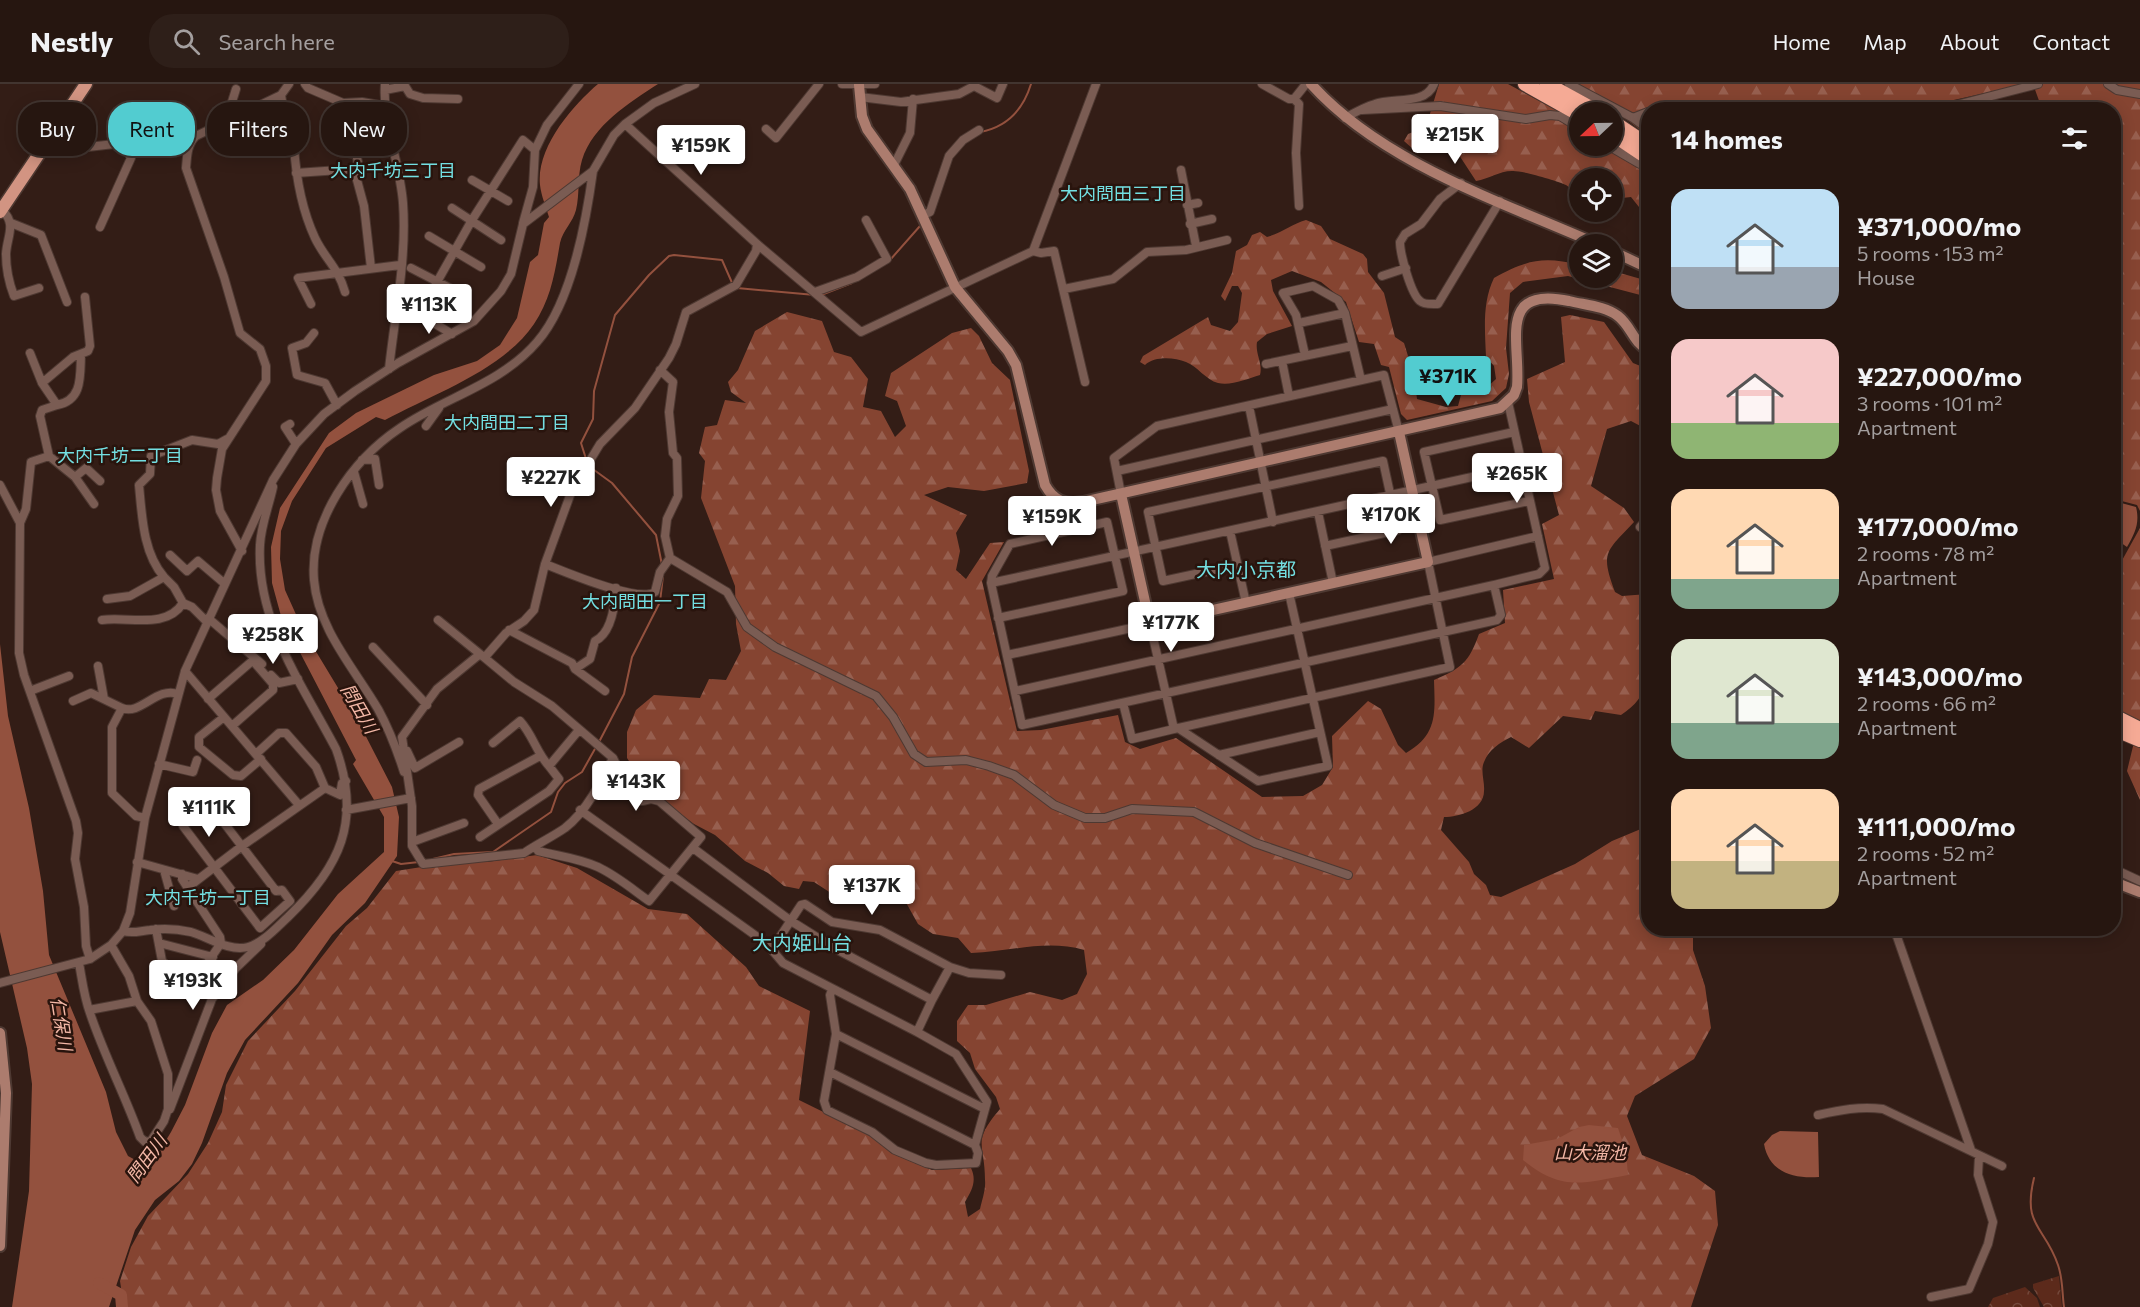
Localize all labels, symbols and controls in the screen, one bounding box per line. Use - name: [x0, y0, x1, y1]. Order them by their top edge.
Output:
- search box: [149, 14, 569, 68]
- text: Nestly: [30, 24, 113, 58]
- icon: search: [170, 25, 203, 58]
- text: Search here: [218, 28, 335, 55]
- text: Home: [1773, 29, 1830, 54]
- text: Map: [1863, 29, 1907, 54]
- text: About: [1940, 29, 1999, 54]
- text: Contact: [2032, 29, 2110, 54]
- chip: Buy: [18, 102, 96, 156]
- chip: Rent: [108, 102, 195, 156]
- chip: Filters: [207, 102, 309, 156]
- chip: New: [321, 102, 407, 156]
- north arrow: [1569, 102, 1623, 156]
- map controls: [1569, 102, 1623, 288]
- pin: ¥215K: [1413, 114, 1497, 165]
- text: ¥215K: [1426, 121, 1484, 145]
- icon: filters: [2058, 122, 2091, 155]
- text: 14 homes: [1671, 123, 1783, 154]
- pin: ¥159K: [659, 125, 743, 176]
- text: ¥159K: [671, 132, 731, 156]
- district label: 大内千坊三丁目: [330, 159, 456, 181]
- button: locate: [1569, 168, 1623, 222]
- district label: 大内問田三丁目: [1060, 182, 1186, 204]
- text: ¥371,000/mo: [1857, 210, 2021, 241]
- icon: home: [1719, 213, 1791, 285]
- button: layers: [1569, 234, 1623, 288]
- text: 5 rooms · 153 m²: [1857, 241, 2004, 265]
- text: House: [1857, 265, 1915, 289]
- pin: ¥113K: [387, 284, 471, 335]
- text: ¥113K: [401, 291, 457, 315]
- pin: ¥371K: [1406, 356, 1490, 407]
- text: ¥227,000/mo: [1857, 360, 2022, 391]
- text: ¥371K: [1419, 363, 1477, 387]
- icon: home: [1719, 363, 1791, 435]
- text: 3 rooms · 101 m²: [1857, 391, 2002, 415]
- district label: 大内問田二丁目: [444, 411, 570, 433]
- text: Apartment: [1857, 415, 1957, 439]
- district label: 大内千坊二丁目: [57, 444, 183, 466]
- pin: ¥265K: [1475, 453, 1559, 504]
- pin: ¥227K: [509, 457, 593, 508]
- text: ¥265K: [1486, 460, 1548, 484]
- text: ¥227K: [521, 464, 581, 488]
- pin: ¥170K: [1349, 494, 1433, 545]
- pin: ¥159K: [1010, 496, 1094, 547]
- text: ¥170K: [1361, 501, 1421, 525]
- text: ¥159K: [1022, 503, 1082, 527]
- text: ¥177,000/mo: [1857, 510, 2019, 541]
- icon: home: [1719, 513, 1791, 585]
- text: 2 rooms · 78 m²: [1857, 541, 1994, 565]
- district label: 大内小京都: [1196, 557, 1296, 581]
- text: Apartment: [1857, 565, 1957, 589]
- district label: 大内問田一丁目: [582, 590, 708, 612]
- pin: ¥177K: [1129, 602, 1213, 653]
- text: ¥177K: [1142, 609, 1200, 633]
- pin: ¥258K: [231, 614, 315, 665]
- text: ¥258K: [242, 621, 304, 645]
- text: ¥143,000/mo: [1857, 660, 2023, 691]
- icon: home: [1719, 663, 1791, 735]
- water label: 問田川: [337, 680, 384, 739]
- text: 2 rooms · 66 m²: [1857, 691, 1996, 715]
- text: Apartment: [1857, 715, 1957, 739]
- pin: ¥143K: [594, 761, 678, 812]
- text: ¥143K: [606, 768, 666, 792]
- pin: ¥111K: [167, 787, 251, 838]
- text: ¥111K: [182, 794, 236, 818]
- text: ¥111,000/mo: [1857, 810, 2016, 841]
- icon: home: [1719, 813, 1791, 885]
- text: 2 rooms · 52 m²: [1857, 841, 1994, 865]
- pin: ¥137K: [830, 865, 914, 916]
- text: Apartment: [1857, 865, 1957, 889]
- text: ¥137K: [843, 872, 901, 896]
- district label: 大内千坊一丁目: [145, 886, 271, 908]
- district label: 大内姫山台: [752, 930, 852, 954]
- pin: ¥193K: [151, 960, 235, 1011]
- text: ¥193K: [163, 967, 223, 991]
- water label: 仁保川: [47, 995, 77, 1054]
- water label: 問田川: [121, 1128, 172, 1187]
- water label: 山大溜池: [1554, 1141, 1628, 1163]

